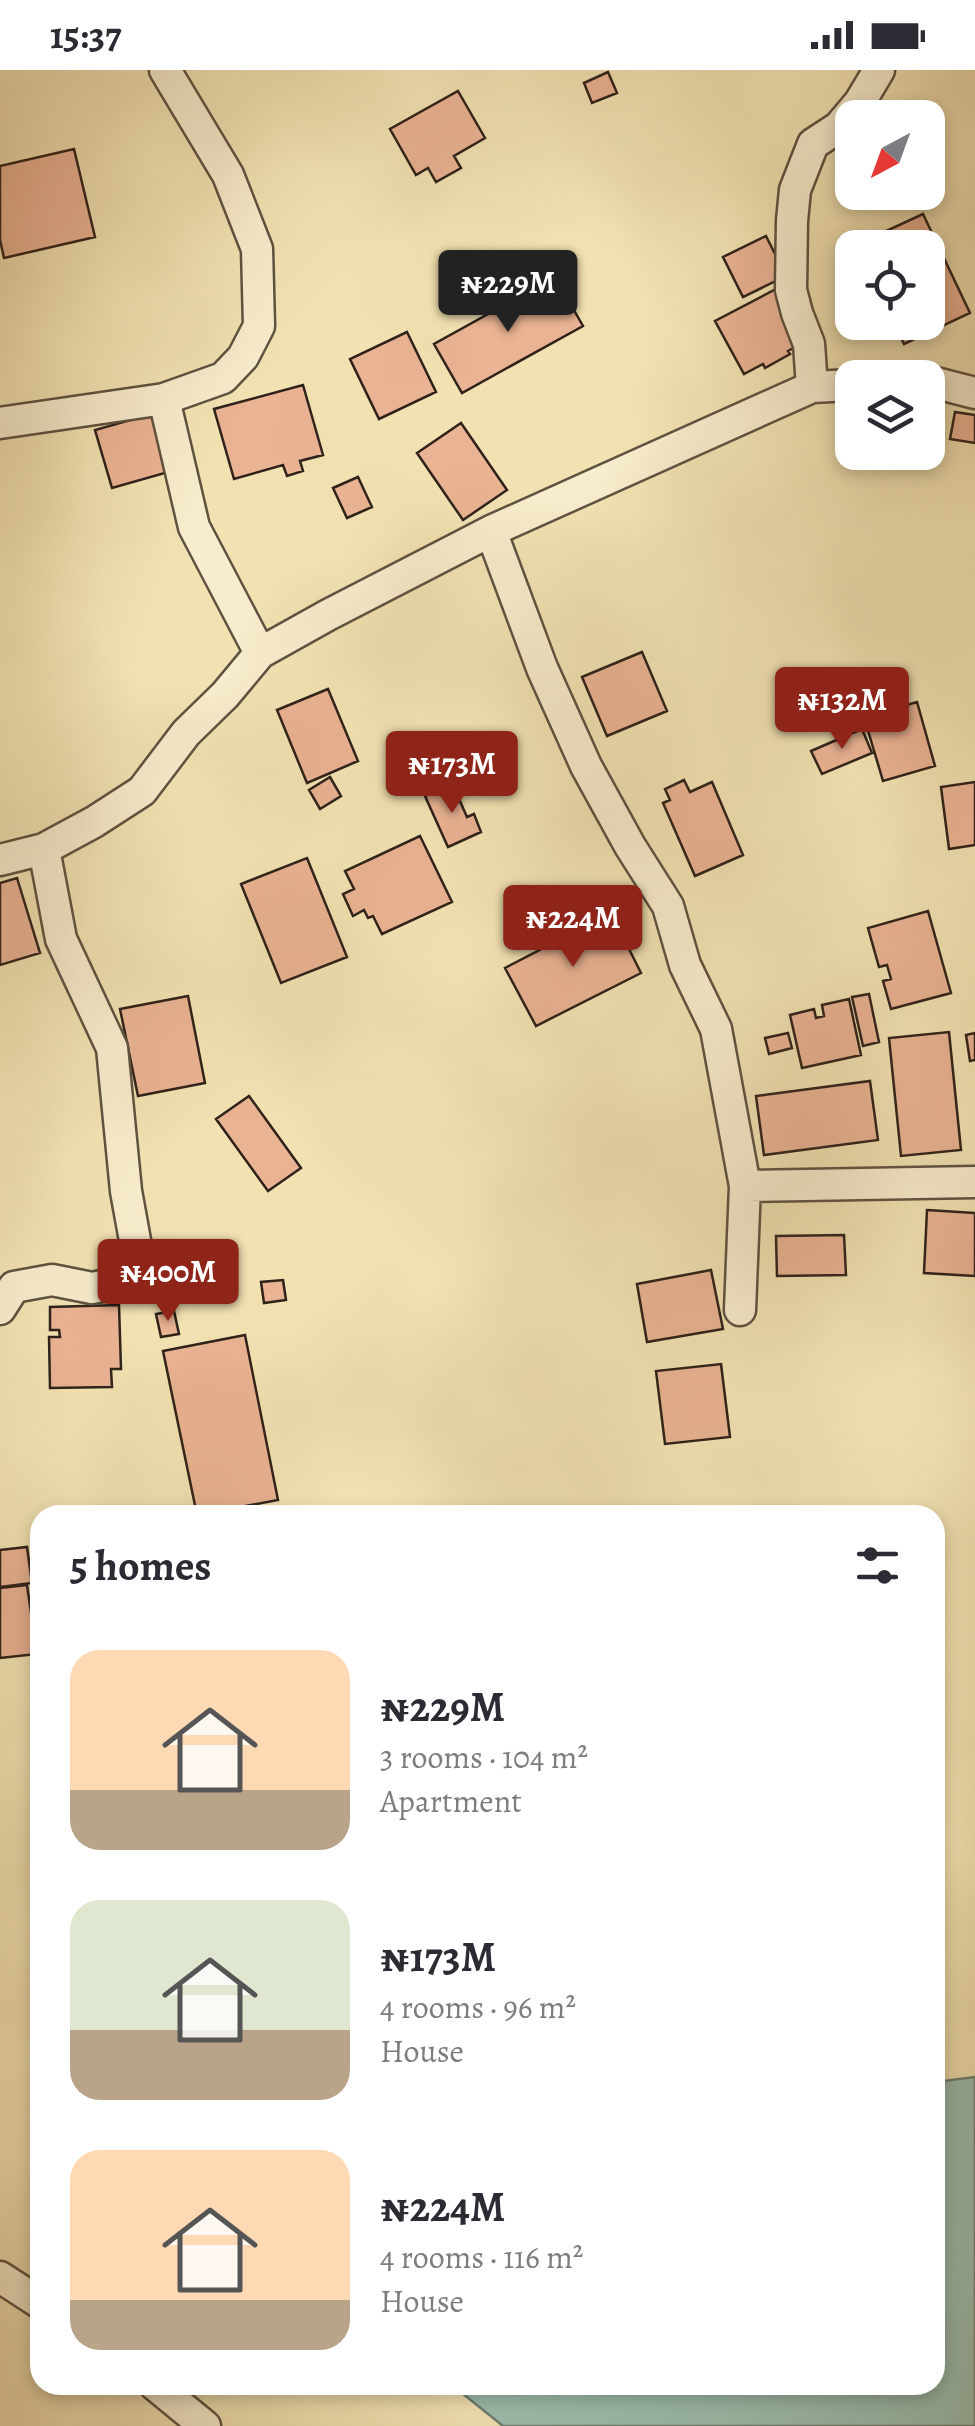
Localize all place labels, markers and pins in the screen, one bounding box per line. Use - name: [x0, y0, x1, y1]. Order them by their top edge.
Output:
- pin: ₦229M: [438, 250, 578, 335]
- pin: ₦132M: [772, 667, 912, 752]
- pin: ₦173M: [382, 731, 522, 816]
- pin: ₦224M: [503, 885, 643, 970]
- pin: ₦400M: [98, 1239, 238, 1324]

